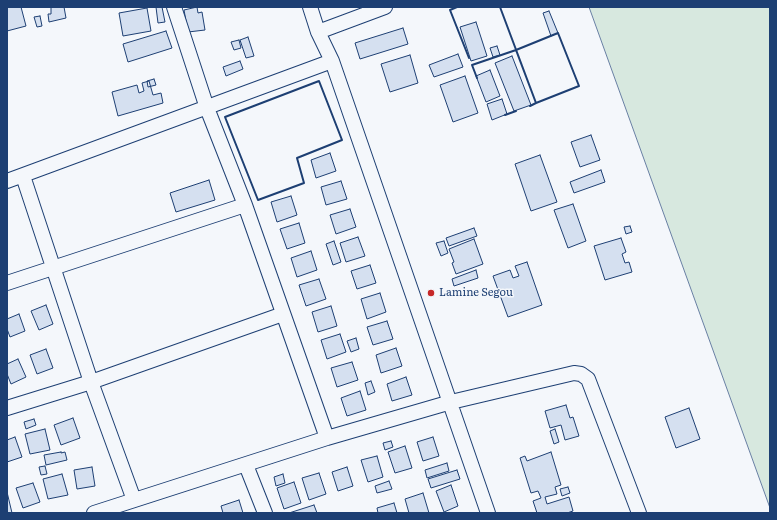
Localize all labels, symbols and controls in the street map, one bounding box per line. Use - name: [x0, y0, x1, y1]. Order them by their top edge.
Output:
- place label: Lamine Segou: [439, 286, 513, 300]
- marker: Lamine Segou: [426, 288, 436, 298]

